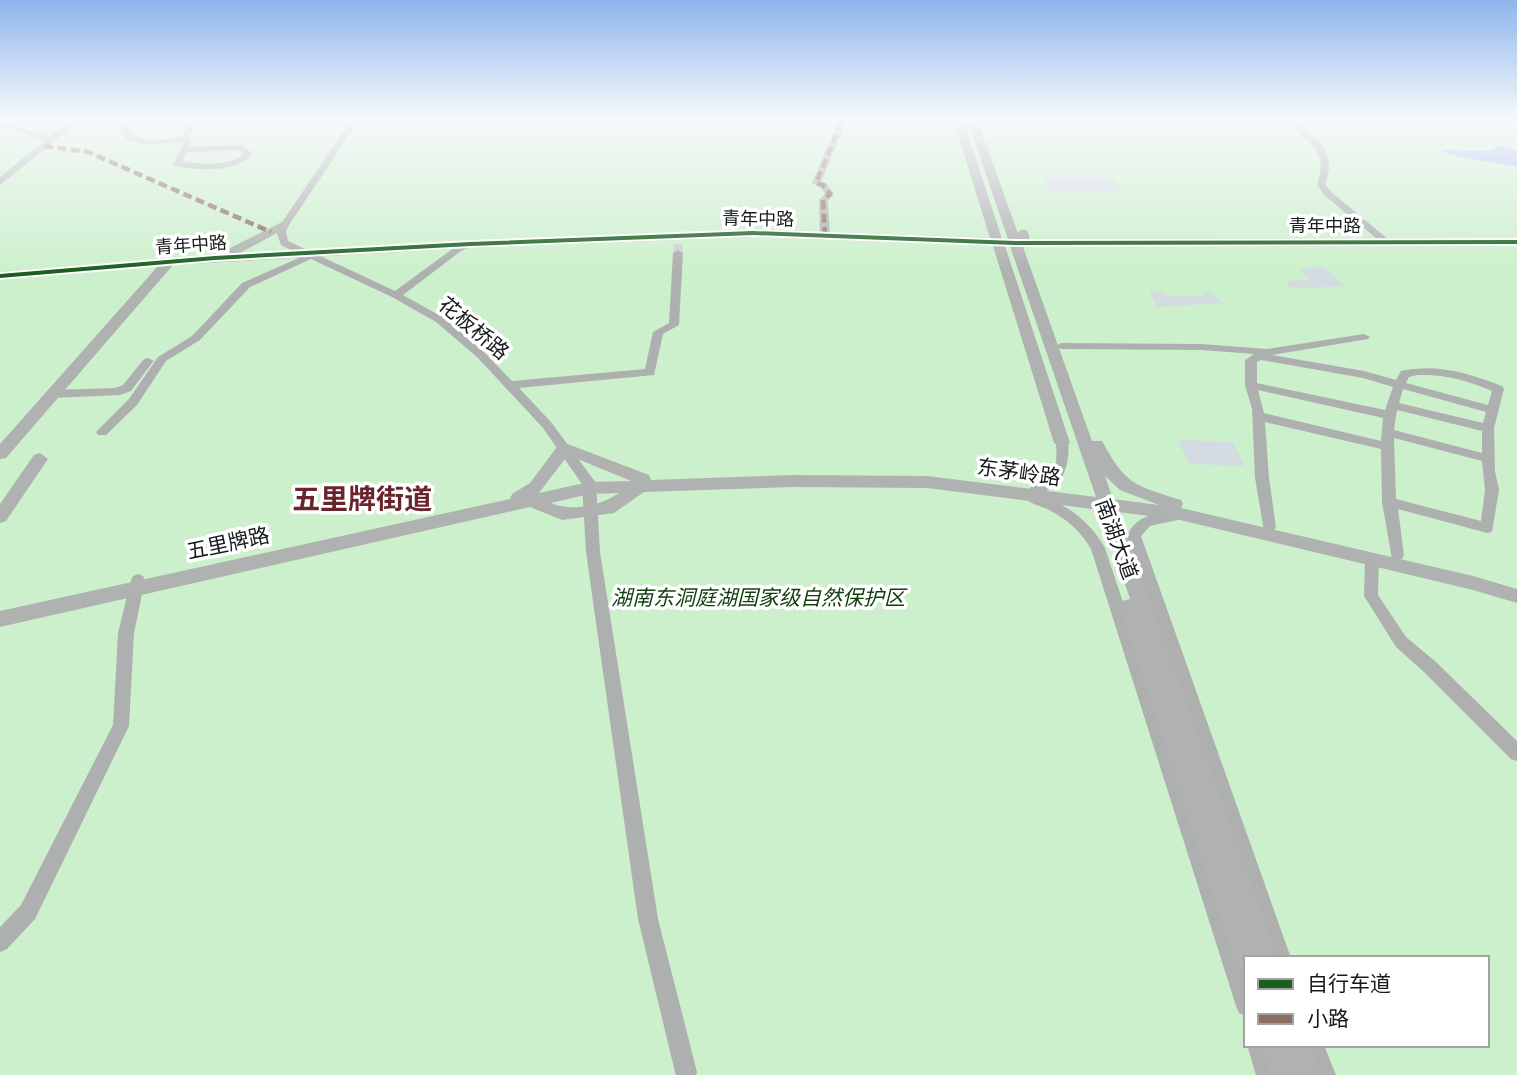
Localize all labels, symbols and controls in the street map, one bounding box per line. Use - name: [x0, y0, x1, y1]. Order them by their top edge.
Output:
- street label: 青年中路: [722, 207, 794, 231]
- street label: 青年中路: [1289, 215, 1361, 237]
- street label: 青年中路: [154, 232, 228, 258]
- street label: 花板桥路: [434, 291, 514, 365]
- street label: 东茅岭路: [976, 454, 1062, 490]
- district label: 五里牌街道: [292, 483, 432, 516]
- street label: 南湖大道: [1091, 495, 1143, 583]
- street label: 五里牌路: [184, 522, 272, 564]
- park label: 湖南东洞庭湖国家级自然保护区: [611, 585, 908, 610]
- legend: [1244, 956, 1489, 1047]
- text: 自行车道: [1307, 971, 1391, 996]
- text: 小路: [1307, 1006, 1349, 1031]

